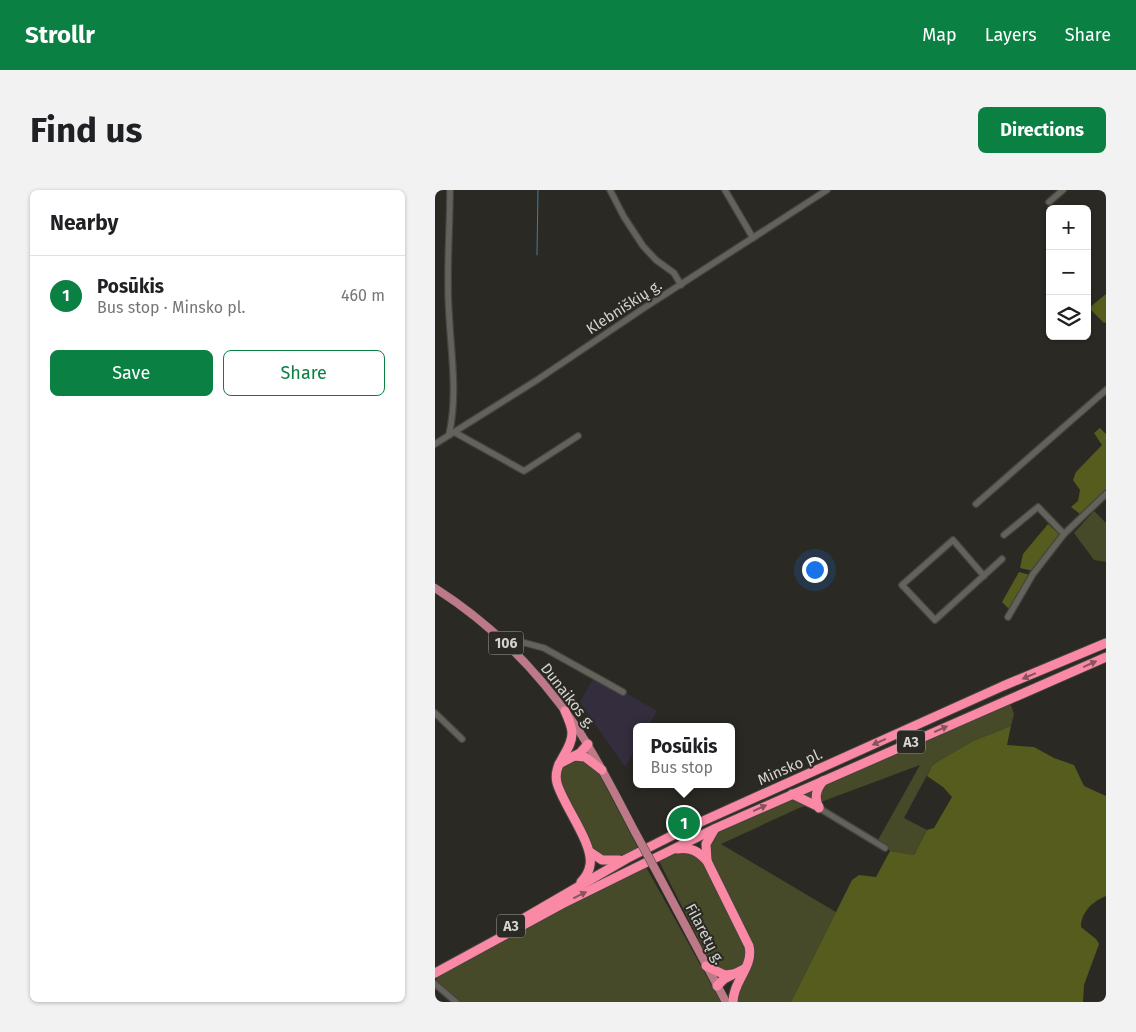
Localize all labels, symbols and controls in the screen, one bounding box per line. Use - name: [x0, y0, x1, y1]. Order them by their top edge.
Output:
- text: Strollr: [25, 21, 95, 49]
- text: Map: [922, 24, 957, 46]
- text: Layers: [985, 24, 1037, 46]
- text: Share: [1065, 24, 1111, 46]
- button: Directions: [978, 107, 1106, 153]
- text: Find us: [30, 109, 142, 151]
- map controls: [1046, 205, 1091, 340]
- button: +: [1046, 205, 1091, 250]
- text: Nearby: [50, 210, 118, 236]
- button: −: [1046, 250, 1091, 295]
- text: Posūkis: [97, 275, 164, 298]
- street label: Klebniškių g.: [583, 276, 665, 338]
- text: 1: [62, 286, 70, 305]
- text: 460 m: [341, 286, 385, 305]
- button: layers: [1046, 295, 1091, 340]
- text: Bus stop · Minsko pl.: [97, 298, 245, 317]
- button: Save: [50, 350, 213, 396]
- button: Share: [223, 350, 385, 396]
- your location: [802, 557, 828, 583]
- road number: 106: [489, 632, 523, 654]
- one-way arrow: [1083, 659, 1097, 667]
- street label: Dunaikos g.: [537, 660, 599, 732]
- one-way arrow: [1022, 672, 1036, 680]
- popup: [633, 723, 735, 788]
- one-way arrow: [934, 724, 948, 732]
- road number: A3: [897, 730, 925, 754]
- text: Posūkis: [651, 735, 718, 758]
- one-way arrow: [872, 738, 886, 746]
- street label: Minsko pl.: [755, 745, 825, 789]
- text: Bus stop: [651, 758, 713, 777]
- pin: 1: [668, 804, 700, 842]
- one-way arrow: [753, 804, 767, 812]
- one-way arrow: [573, 891, 587, 899]
- street label: Filaretų g.: [681, 900, 729, 968]
- road number: A3: [497, 914, 525, 938]

